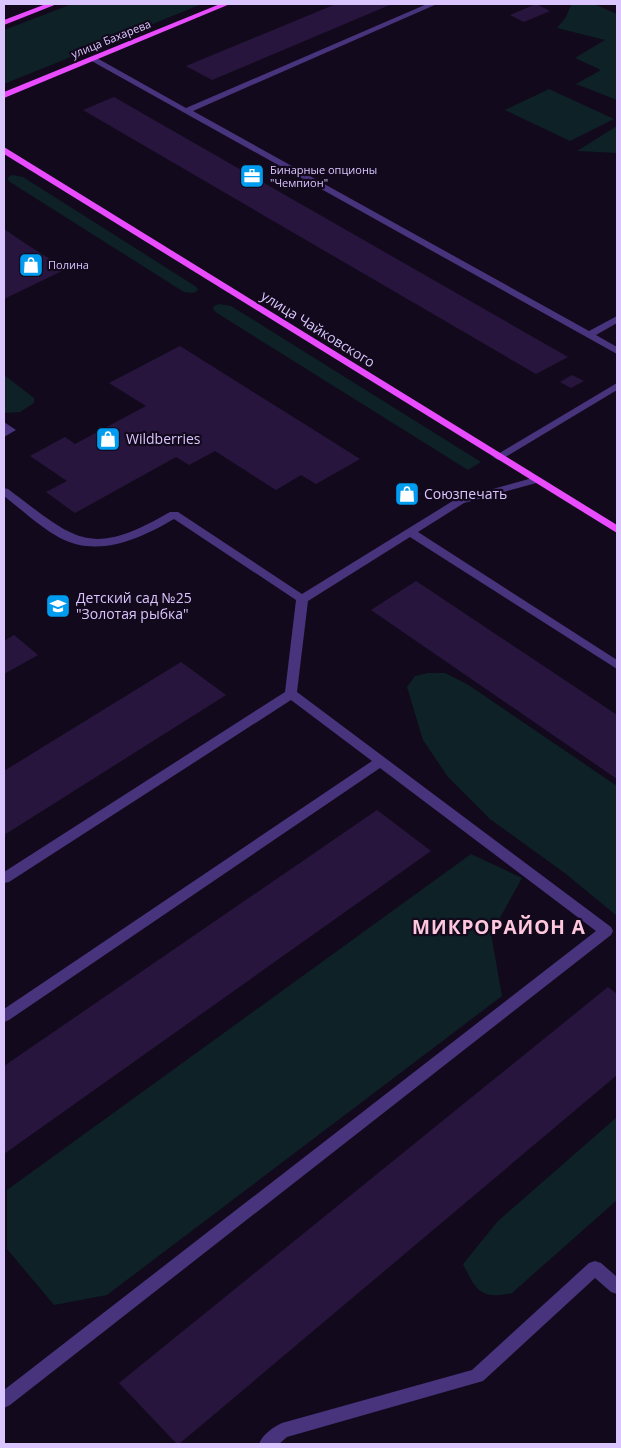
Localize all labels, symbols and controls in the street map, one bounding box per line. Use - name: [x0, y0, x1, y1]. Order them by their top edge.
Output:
- street label: улица Бахарева: [69, 16, 153, 61]
- place label: Бинарные опционы "Чемпион": [270, 162, 377, 190]
- office icon: Бинарные опционы "Чемпион": [239, 163, 265, 189]
- shop icon: Полина: [18, 252, 44, 278]
- place label: Полина: [48, 257, 89, 272]
- street label: улица Чайковского: [258, 286, 379, 371]
- shop icon: Wildberries: [95, 426, 121, 452]
- place label: Wildberries: [126, 429, 201, 448]
- shop icon: Союзпечать: [394, 481, 420, 507]
- place label: Союзпечать: [424, 484, 507, 503]
- place label: Детский сад №25 "Золотая рыбка": [76, 588, 192, 623]
- school or university icon: Детский сад №25 "Золотая рыбка": [45, 593, 71, 619]
- district label: МИКРОРАЙОН А: [412, 914, 586, 940]

